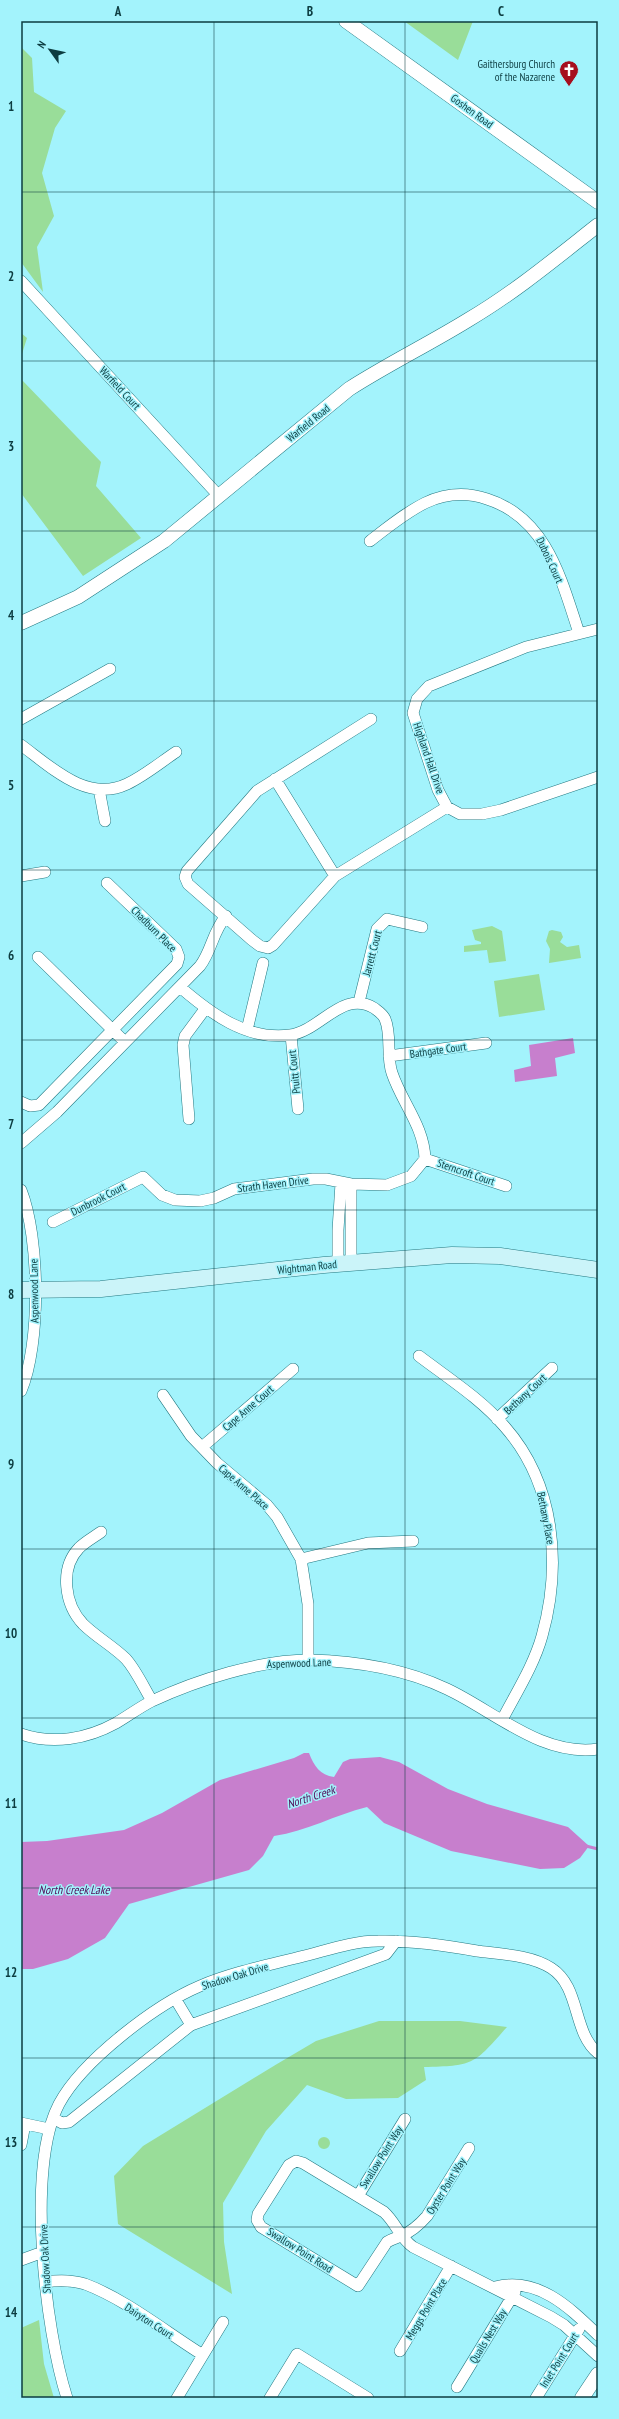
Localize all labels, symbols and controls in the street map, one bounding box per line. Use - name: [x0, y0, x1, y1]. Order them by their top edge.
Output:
- text: A: [114, 3, 122, 20]
- text: B: [307, 3, 313, 20]
- text: C: [498, 3, 504, 20]
- north arrow: [30, 30, 70, 70]
- text: N: [34, 38, 49, 51]
- place label: Gaithersburg Church of the Nazarene: [478, 57, 555, 84]
- church icon: Gaithersburg Church of the Nazarene: [558, 59, 580, 87]
- street label: Goshen Road: [448, 91, 496, 131]
- text: 1: [8, 98, 14, 115]
- text: 2: [8, 268, 14, 285]
- street label: Warfield Court: [96, 363, 144, 413]
- street label: Warfield Road: [283, 401, 333, 445]
- text: 3: [8, 438, 14, 455]
- street label: Dubois Court: [533, 535, 567, 585]
- text: 4: [8, 607, 15, 624]
- street label: Highland Hall Drive: [410, 720, 448, 796]
- text: 5: [8, 777, 14, 794]
- street label: Chadburn Place: [128, 903, 180, 955]
- street label: Jarrett Court: [359, 929, 385, 978]
- text: 6: [8, 947, 14, 964]
- street label: Bathgate Court: [409, 1039, 467, 1061]
- street label: Pruitt Court: [285, 1049, 303, 1095]
- text: 7: [8, 1116, 14, 1133]
- street label: Sterncroft Court: [435, 1156, 497, 1188]
- street label: Strath Haven Drive: [237, 1173, 310, 1195]
- street label: Dunbrook Court: [68, 1179, 128, 1219]
- street label: Wightman Road: [276, 1257, 338, 1277]
- street label: Aspenwood Lane: [26, 1258, 42, 1323]
- text: 8: [8, 1286, 14, 1303]
- street label: Bethany Court: [501, 1371, 549, 1417]
- street label: Cape Anne Court: [220, 1382, 276, 1434]
- text: 9: [8, 1456, 14, 1473]
- street label: Cape Anne Place: [216, 1461, 273, 1513]
- street label: Bethany Place: [534, 1491, 558, 1546]
- text: 10: [5, 1625, 17, 1642]
- street label: Aspenwood Lane: [267, 1655, 332, 1671]
- water label: North Creek: [285, 1781, 338, 1811]
- text: 11: [5, 1795, 17, 1812]
- water label: North Creek Lake: [39, 1882, 110, 1897]
- street label: Shadow Oak Drive: [200, 1959, 270, 1993]
- text: 12: [5, 1964, 17, 1981]
- street label: Swallow Point Way: [356, 2122, 406, 2191]
- text: 13: [5, 2134, 17, 2151]
- street label: Oyster Point Way: [423, 2154, 469, 2217]
- street label: Shadow Oak Drive: [36, 2224, 54, 2294]
- street label: Swallow Point Road: [265, 2224, 336, 2276]
- street label: Meggs Point Place: [402, 2275, 450, 2342]
- street label: Dairyton Court: [122, 2300, 176, 2342]
- text: 14: [5, 2304, 18, 2321]
- street label: Quails Nest Way: [466, 2305, 510, 2366]
- street label: Inlet Point Court: [537, 2330, 581, 2390]

